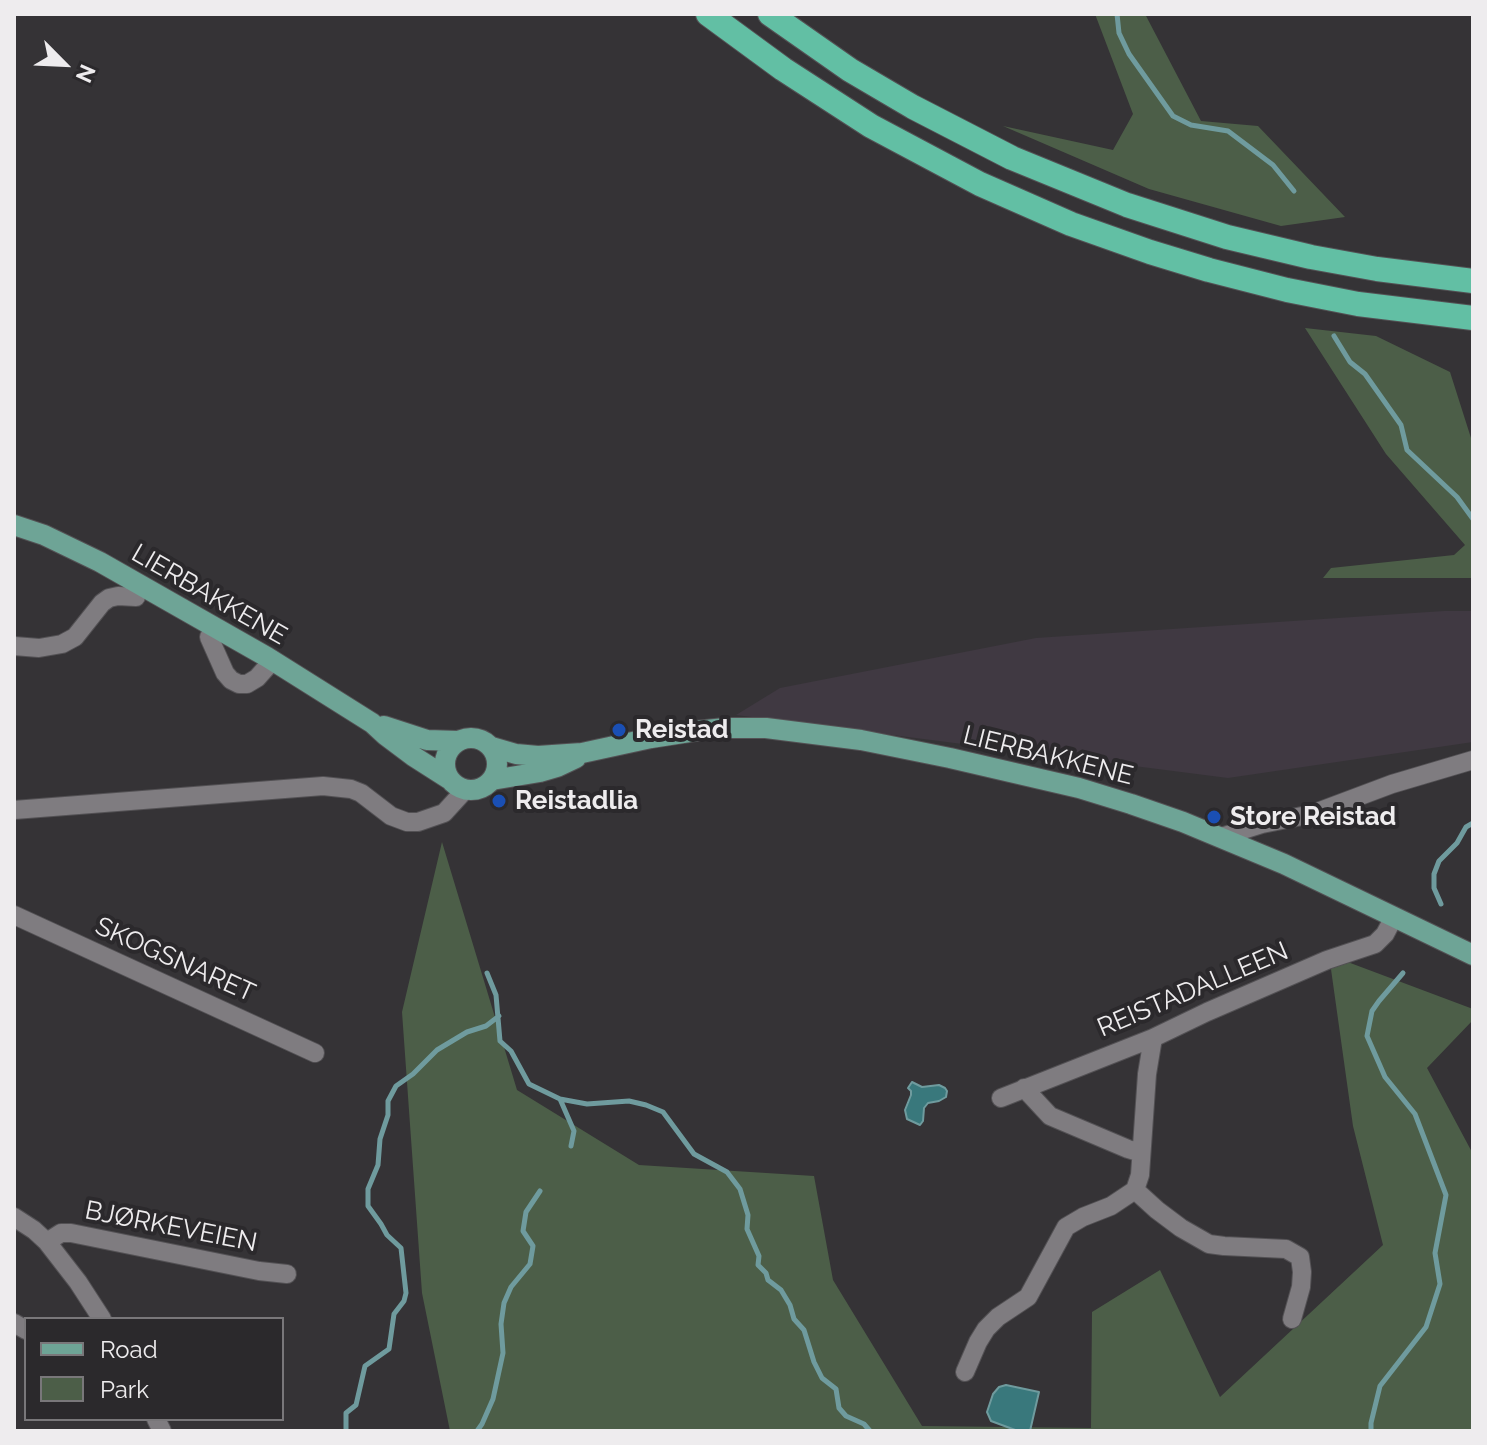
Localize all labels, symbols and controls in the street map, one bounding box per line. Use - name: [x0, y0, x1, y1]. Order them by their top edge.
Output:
- north arrow: [24, 24, 104, 104]
- text: N: [71, 61, 101, 87]
- street label: LIERBAKKENE: [126, 538, 292, 652]
- place label: Reistad: [635, 714, 728, 746]
- street label: LIERBAKKENE: [960, 720, 1136, 792]
- marker: Reistad: [610, 721, 628, 739]
- place label: Reistadlia: [515, 785, 638, 817]
- marker: Reistadlia: [490, 792, 508, 810]
- place label: Store Reistad: [1230, 801, 1396, 833]
- marker: Store Reistad: [1205, 808, 1223, 826]
- street label: SKOGSNARET: [90, 911, 260, 1009]
- street label: REISTADALLEEN: [1093, 936, 1293, 1044]
- street label: BJØRKEVEIEN: [82, 1195, 260, 1259]
- legend: [24, 1317, 284, 1421]
- text: Road: [100, 1335, 158, 1364]
- text: Park: [100, 1375, 149, 1404]

